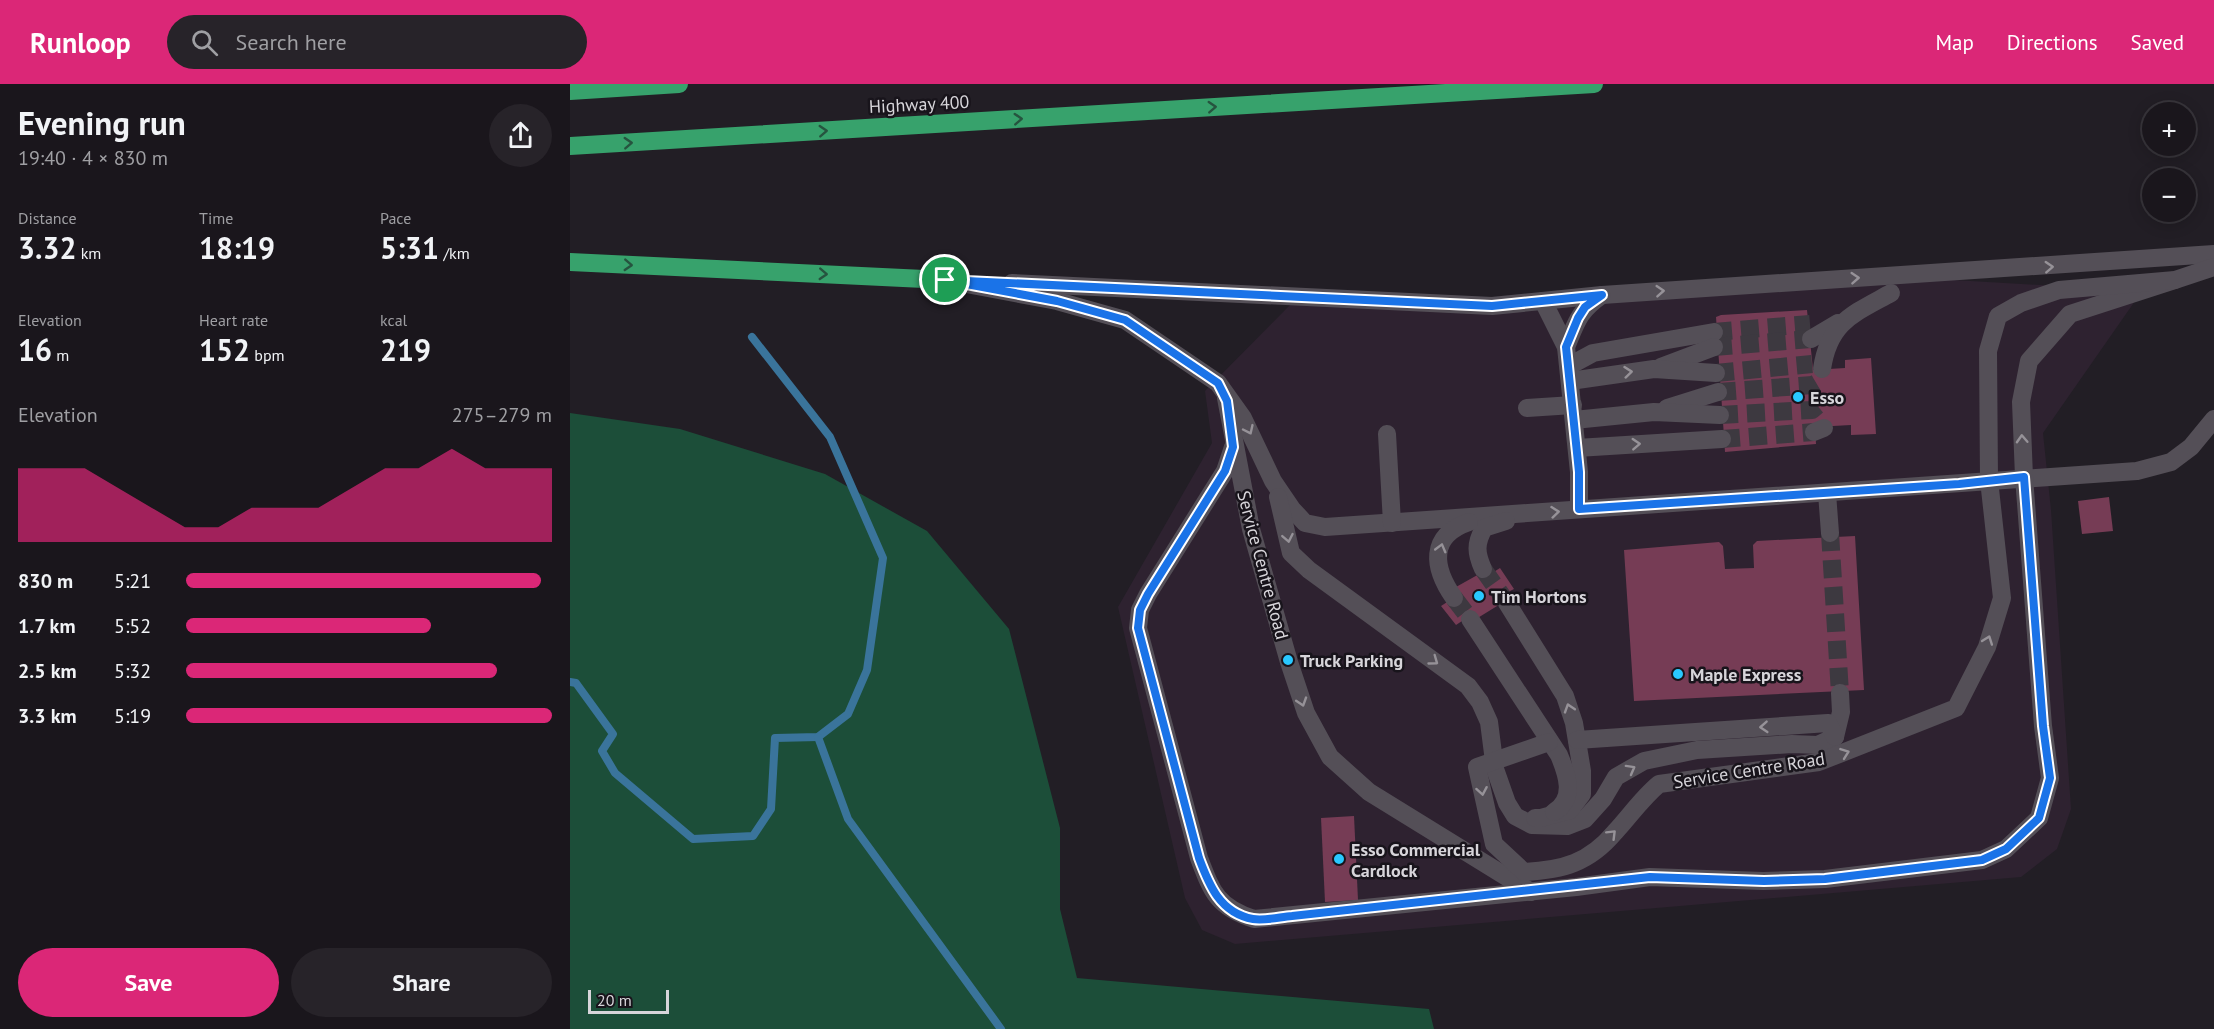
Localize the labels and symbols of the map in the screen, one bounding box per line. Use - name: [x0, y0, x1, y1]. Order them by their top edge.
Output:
- street label: Highway 400: [868, 90, 970, 118]
- one-way arrow: [1208, 101, 1217, 114]
- one-way arrow: [1013, 113, 1022, 126]
- one-way arrow: [819, 125, 828, 138]
- one-way arrow: [624, 136, 633, 149]
- pin: [919, 254, 970, 305]
- one-way arrow: [624, 258, 633, 271]
- one-way arrow: [2045, 260, 2054, 273]
- one-way arrow: [819, 268, 828, 281]
- one-way arrow: [1850, 272, 1859, 285]
- one-way arrow: [1656, 285, 1665, 298]
- one-way arrow: [1623, 366, 1632, 379]
- place label: Esso: [1810, 386, 1845, 409]
- marker: Esso: [1791, 390, 1805, 404]
- one-way arrow: [1241, 423, 1253, 434]
- one-way arrow: [2016, 435, 2029, 444]
- one-way arrow: [1631, 438, 1640, 451]
- street label: Service Centre Road: [1232, 488, 1294, 642]
- one-way arrow: [1550, 506, 1560, 519]
- one-way arrow: [1281, 532, 1294, 542]
- one-way arrow: [1433, 543, 1446, 553]
- place label: Tim Hortons: [1491, 585, 1587, 608]
- marker: Tim Hortons: [1472, 589, 1486, 603]
- one-way arrow: [1981, 636, 1994, 646]
- place label: Truck Parking: [1300, 649, 1403, 672]
- marker: Truck Parking: [1281, 653, 1295, 667]
- one-way arrow: [1427, 654, 1438, 665]
- place label: Maple Express: [1690, 663, 1802, 686]
- marker: Maple Express: [1671, 667, 1685, 681]
- one-way arrow: [1295, 696, 1307, 707]
- one-way arrow: [1564, 703, 1576, 714]
- one-way arrow: [1760, 720, 1769, 733]
- street label: Service Centre Road: [1672, 747, 1826, 793]
- one-way arrow: [1839, 748, 1850, 761]
- one-way arrow: [1624, 765, 1635, 776]
- one-way arrow: [1475, 786, 1488, 796]
- one-way arrow: [1605, 831, 1616, 842]
- place label: Esso Commercial Cardlock: [1351, 838, 1481, 882]
- marker: Esso Commercial Cardlock: [1332, 852, 1346, 866]
- scale bar: [588, 987, 669, 1014]

